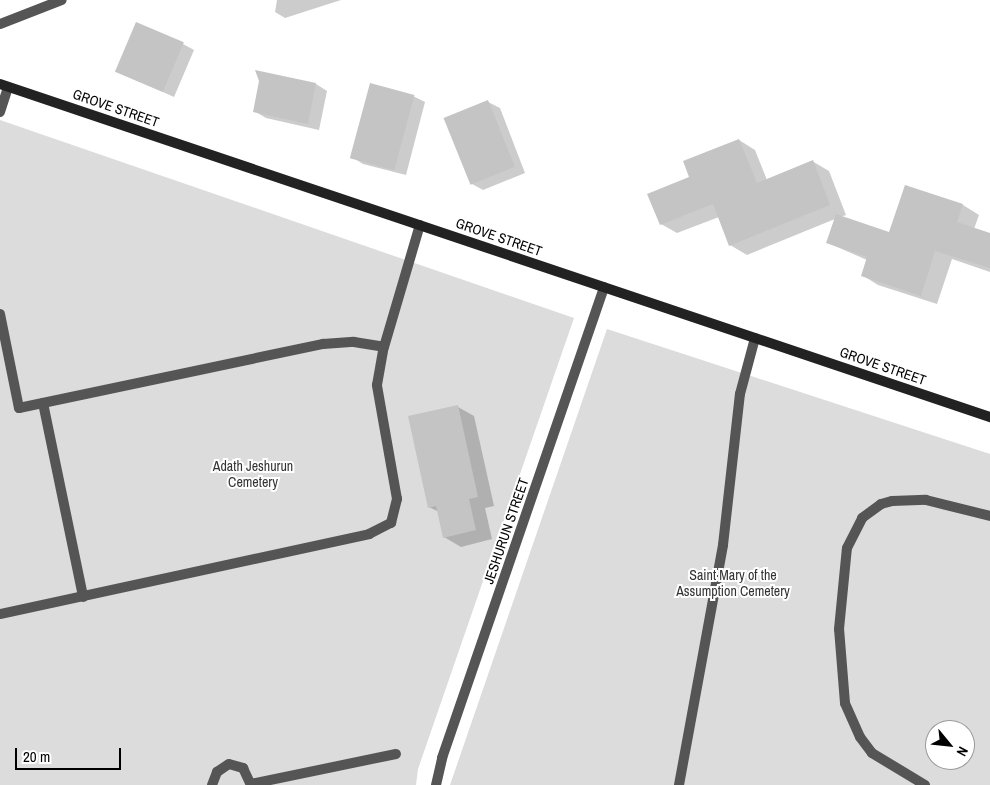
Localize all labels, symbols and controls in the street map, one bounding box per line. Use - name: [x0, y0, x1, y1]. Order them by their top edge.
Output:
- street label: GROVE STREET: [71, 85, 161, 131]
- street label: GROVE STREET: [454, 214, 544, 260]
- street label: GROVE STREET: [838, 343, 928, 389]
- park label: Adath Jeshurun Cemetery: [213, 458, 293, 491]
- street label: JESHURUN STREET: [480, 476, 532, 586]
- park label: Saint Mary of the Assumption Cemetery: [676, 567, 790, 600]
- north arrow: [925, 720, 975, 770]
- scale bar: [18, 738, 124, 770]
- text: N: [952, 744, 972, 759]
- text: 20 m: [23, 746, 50, 767]

